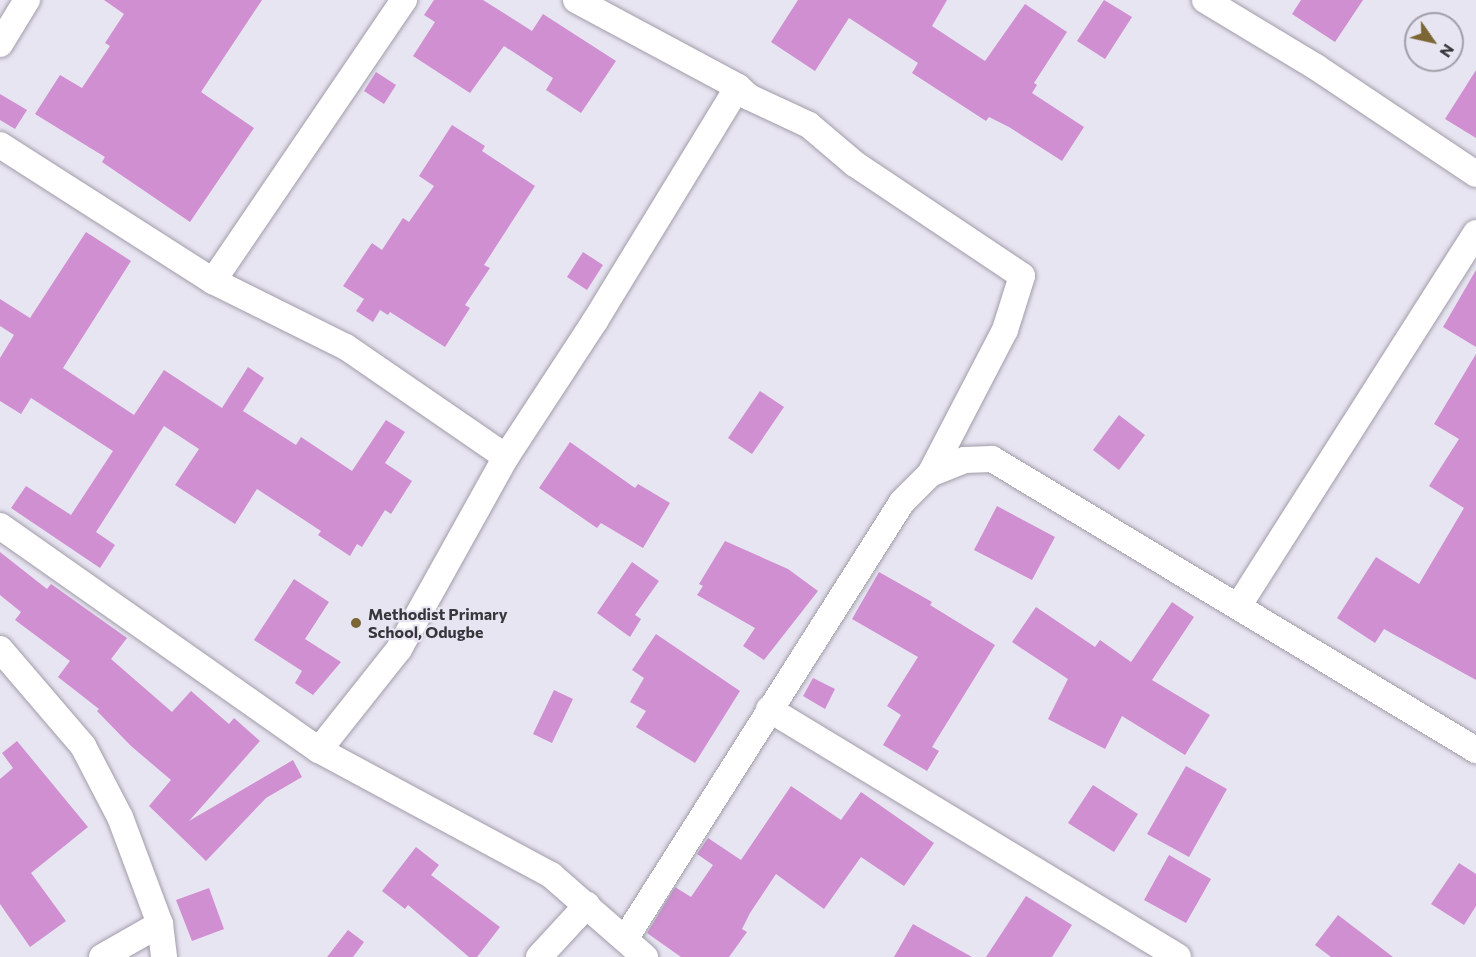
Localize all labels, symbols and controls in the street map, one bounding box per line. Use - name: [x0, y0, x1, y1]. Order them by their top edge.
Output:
- north arrow: [1404, 12, 1464, 72]
- text: N: [1436, 41, 1459, 62]
- place label: Methodist Primary School, Odugbe: [368, 604, 507, 642]
- marker: Methodist Primary School, Odugbe: [349, 616, 363, 630]

